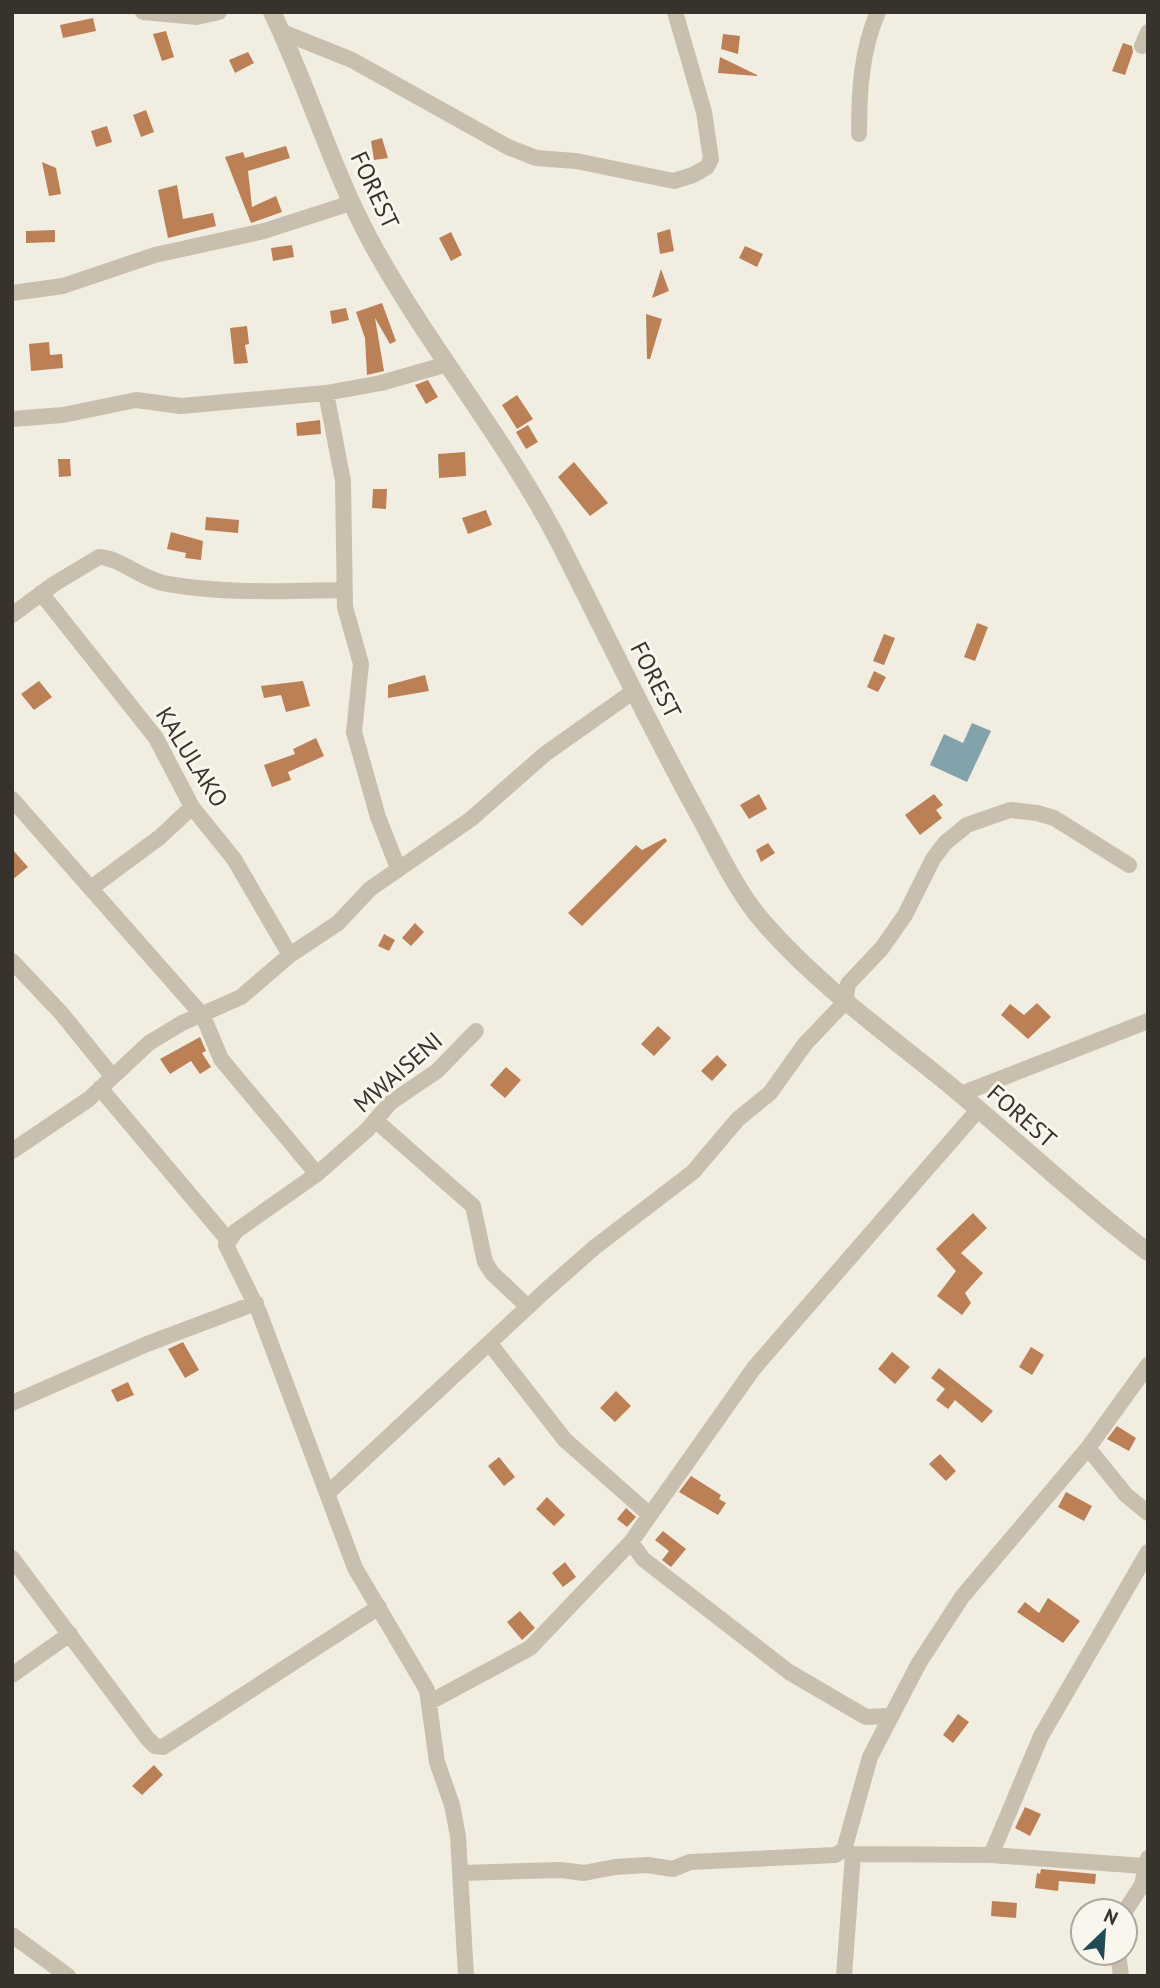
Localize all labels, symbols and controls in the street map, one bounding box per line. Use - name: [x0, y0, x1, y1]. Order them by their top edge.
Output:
- street label: FOREST: [344, 146, 406, 234]
- street label: FOREST: [624, 636, 688, 724]
- street label: KALULAKO: [149, 701, 235, 813]
- street label: MWAISENI: [347, 1025, 449, 1119]
- street label: FOREST: [981, 1077, 1063, 1155]
- north arrow: [1069, 1897, 1139, 1967]
- text: N: [1100, 1903, 1122, 1930]

